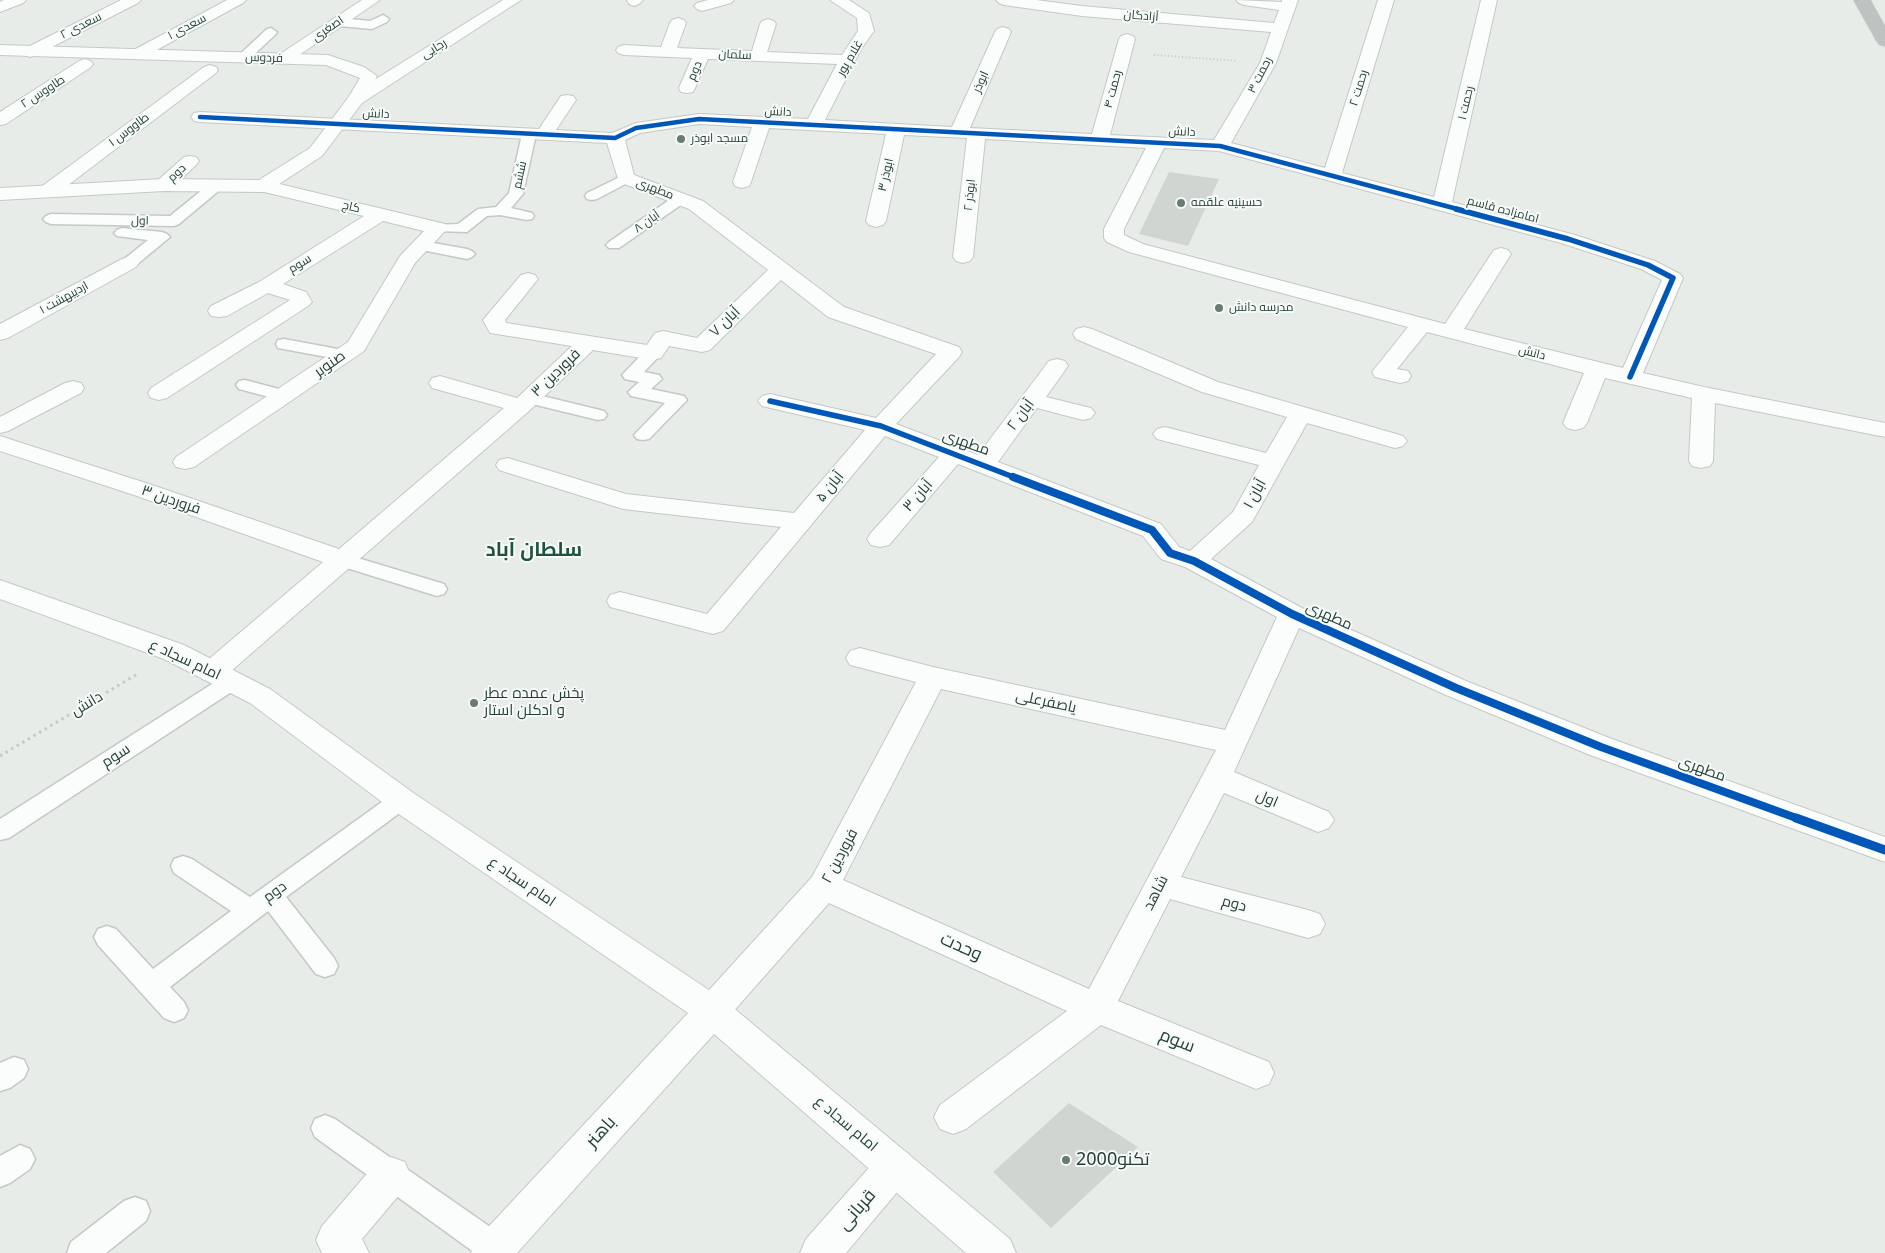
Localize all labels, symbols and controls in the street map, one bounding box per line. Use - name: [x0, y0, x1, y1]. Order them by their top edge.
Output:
- street label: آزادگان: [1123, 7, 1159, 25]
- street label: سعدی ۲: [58, 10, 104, 42]
- street label: سعدی ۱: [165, 11, 209, 43]
- street label: اصغری: [309, 13, 347, 45]
- street label: رجایی: [419, 36, 449, 62]
- street label: غلام پور: [834, 37, 866, 79]
- street label: سلمان: [718, 47, 752, 63]
- street label: فردوس: [245, 50, 283, 66]
- street label: رحمت ۳: [1245, 54, 1275, 96]
- street label: دوم: [684, 59, 706, 83]
- street label: رحمت ۴: [1101, 68, 1125, 110]
- street label: رحمت ۲: [1347, 68, 1371, 108]
- street label: ابوذر: [970, 69, 992, 95]
- street label: طاووس ۲: [18, 72, 68, 112]
- street label: رحمت ۱: [1455, 85, 1477, 121]
- street label: دانش: [764, 104, 792, 120]
- street label: دانش: [362, 106, 390, 122]
- street label: طاووس ۱: [106, 110, 152, 150]
- street label: دانش: [1168, 124, 1196, 140]
- place label: مسجد ابوذر: [691, 132, 748, 146]
- marker: مسجد ابوذر: [675, 133, 687, 145]
- street label: ابوذر ۳: [875, 157, 897, 193]
- street label: ششم: [510, 160, 530, 190]
- street label: دوم: [165, 161, 189, 185]
- street label: مطهری: [634, 175, 676, 203]
- street label: ابوذر ۲: [961, 178, 979, 212]
- street label: امامزاده قاسم: [1466, 194, 1540, 226]
- place label: حسینیه علقمه: [1191, 196, 1262, 210]
- marker: حسینیه علقمه: [1175, 197, 1187, 209]
- street label: کاج: [341, 198, 361, 216]
- street label: آبان ۸: [631, 208, 663, 236]
- street label: اول: [131, 214, 149, 228]
- street label: سوم: [286, 251, 314, 277]
- street label: اردیبهشت ۱: [37, 279, 91, 317]
- place label: مدرسه دانش: [1229, 301, 1293, 315]
- marker: مدرسه دانش: [1213, 302, 1225, 314]
- street label: آبان ۷: [706, 303, 744, 341]
- street label: دانش: [1517, 343, 1547, 363]
- street label: فروردین ۳: [528, 345, 584, 401]
- street label: صنوبر: [311, 347, 349, 381]
- street label: آبان ۲: [1004, 396, 1038, 434]
- street label: مطهری: [940, 426, 992, 460]
- street label: آبان ۵: [812, 468, 848, 506]
- street label: آبان ۳: [899, 476, 937, 516]
- street label: آبان ۱: [1240, 476, 1270, 512]
- street label: فروردین ۳: [139, 481, 203, 519]
- district label: سلطان آباد: [486, 538, 582, 562]
- street label: مطهری: [1303, 598, 1355, 634]
- street label: امام سجاد ع: [146, 636, 224, 684]
- place label: پخش عمده عطر و ادکلن استار: [484, 685, 584, 720]
- street label: یاصفرعلی: [1014, 687, 1078, 717]
- street label: دانش: [68, 688, 106, 720]
- marker: پخش عمده عطر و ادکلن استار: [468, 697, 480, 709]
- street label: سوم: [98, 740, 134, 772]
- street label: مطهری: [1676, 752, 1728, 786]
- street label: اول: [1253, 786, 1281, 812]
- street label: فروردین ۲: [818, 826, 862, 886]
- street label: امام سجاد ع: [485, 853, 559, 911]
- street label: شاهد: [1140, 873, 1172, 913]
- street label: دوم: [260, 877, 290, 907]
- street label: دوم: [1220, 892, 1248, 916]
- street label: وحدت: [937, 928, 985, 966]
- street label: سوم: [1156, 1024, 1198, 1058]
- street label: امام سجاد ع: [811, 1092, 881, 1156]
- street label: باهنر: [581, 1112, 621, 1152]
- place label: تکنو2000: [1076, 1149, 1150, 1171]
- marker: تکنو2000: [1060, 1154, 1072, 1166]
- street label: قربانی: [833, 1185, 881, 1235]

